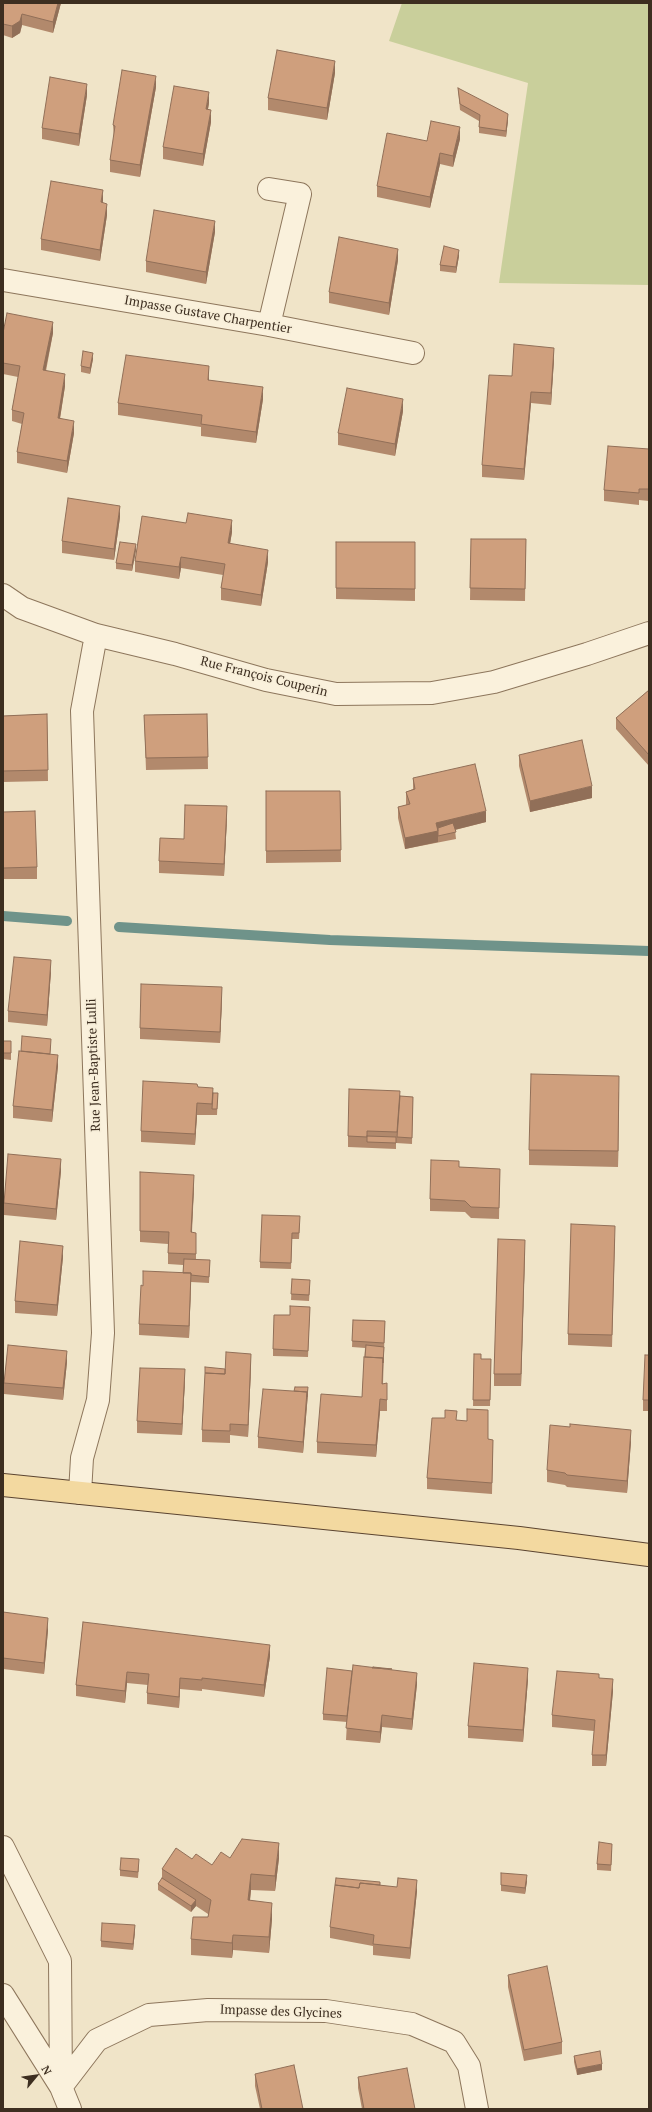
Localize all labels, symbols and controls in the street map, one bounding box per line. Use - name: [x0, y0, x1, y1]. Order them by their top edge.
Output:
- street label: Impasse Gustave Charpentier: [123, 293, 293, 337]
- street label: Rue François Couperin: [199, 654, 329, 700]
- street label: Rue Jean-Baptiste Lulli: [84, 998, 104, 1132]
- street label: Impasse des Glycines: [220, 2002, 342, 2022]
- north arrow: [16, 2056, 56, 2096]
- text: N: [38, 2063, 55, 2077]

